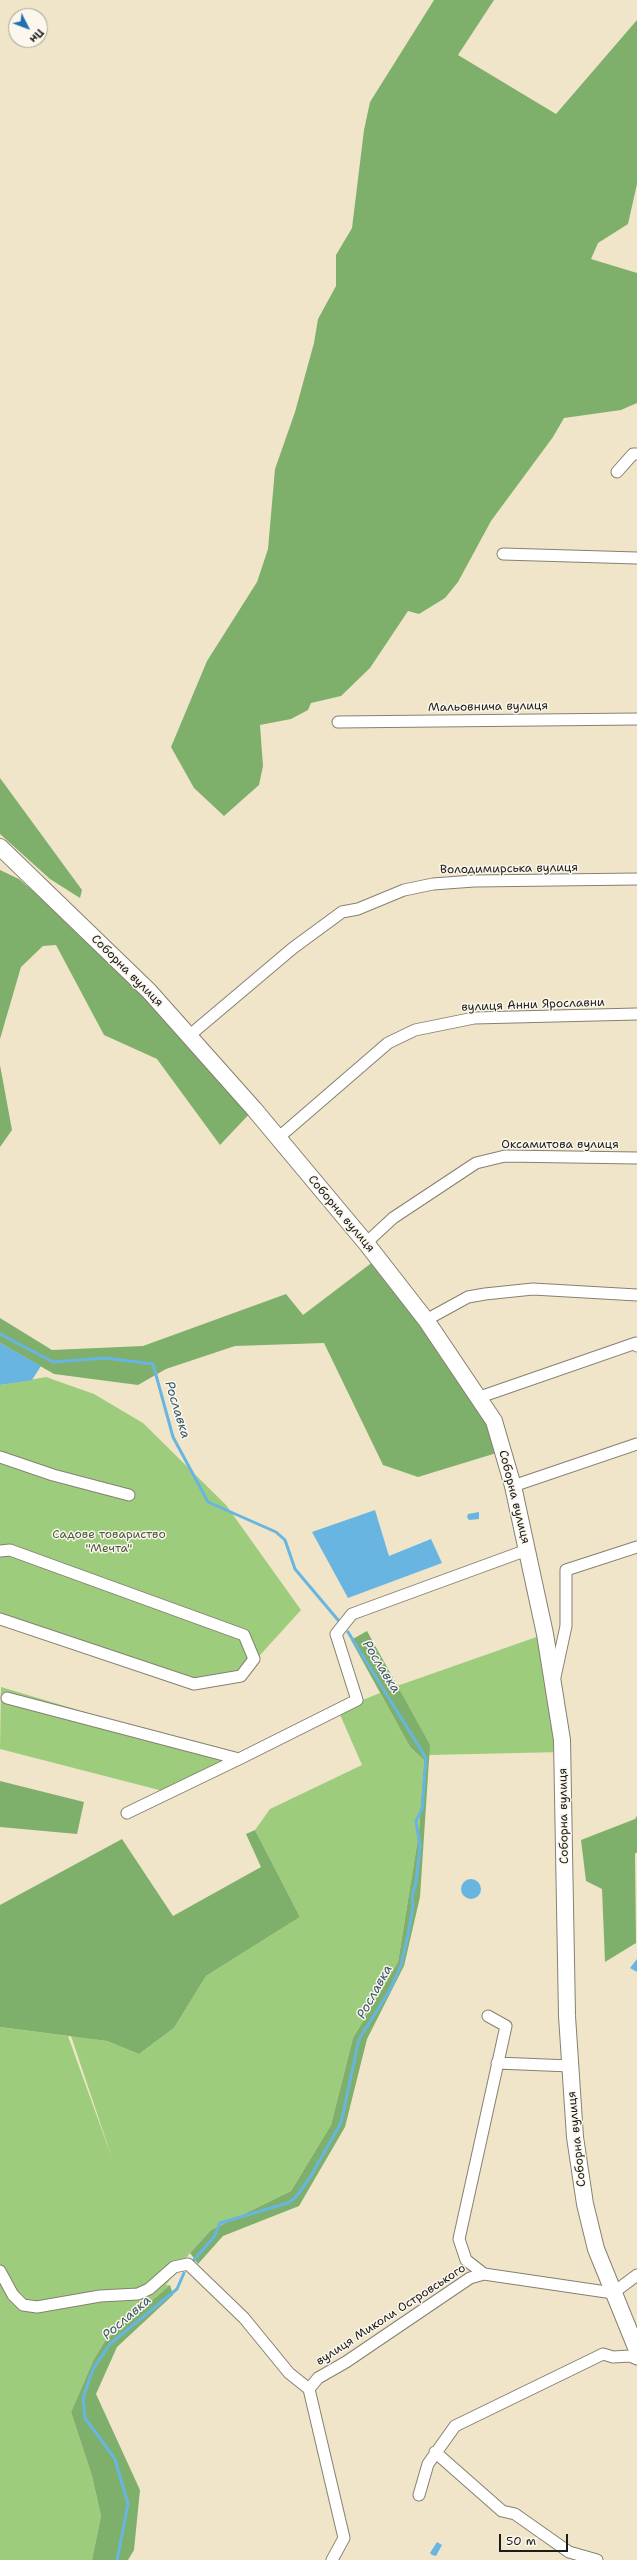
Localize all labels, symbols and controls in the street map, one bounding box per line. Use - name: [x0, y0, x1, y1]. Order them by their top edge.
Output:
- north arrow: [8, 8, 48, 48]
- text: Пн: [26, 25, 47, 46]
- street label: Мальовнича вулиця: [428, 699, 548, 715]
- street label: Володимирська вулиця: [440, 861, 578, 877]
- street label: Соборна вулиця: [88, 932, 166, 1010]
- street label: вулиця Анни Ярославни: [461, 995, 605, 1015]
- street label: Оксамитова вулиця: [501, 1138, 619, 1152]
- street label: Соборна вулиця: [305, 1173, 377, 1255]
- water label: Рославка: [161, 1380, 193, 1440]
- street label: Соборна вулиця: [495, 1449, 533, 1545]
- park label: Садове товариство "Мечта": [52, 1528, 166, 1556]
- water label: Рославка: [359, 1638, 403, 1696]
- street label: Соборна вулиця: [556, 1768, 572, 1864]
- water label: Рославка: [354, 1962, 396, 2022]
- street label: Соборна вулиця: [565, 2091, 589, 2187]
- street label: вулиця Миколи Островського: [314, 2261, 468, 2369]
- water label: Рославка: [100, 2293, 154, 2343]
- scale bar: [501, 2526, 570, 2552]
- text: 50 m: [506, 2533, 536, 2549]

